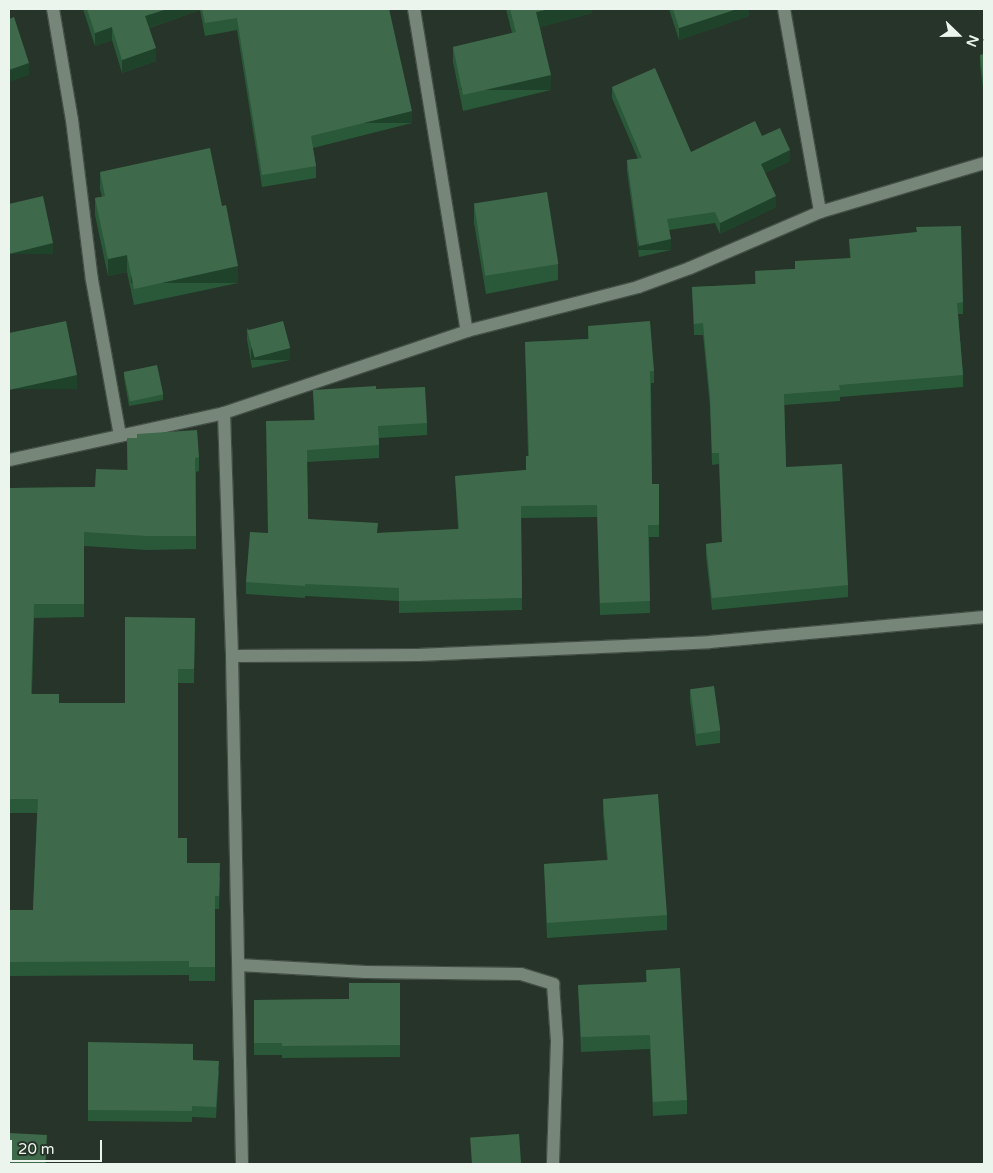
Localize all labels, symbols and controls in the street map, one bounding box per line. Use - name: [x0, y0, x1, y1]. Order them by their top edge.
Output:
- north arrow: [933, 10, 983, 60]
- text: N: [962, 32, 982, 49]
- scale bar: [12, 1130, 105, 1162]
- text: 20 m: [18, 1140, 55, 1158]

